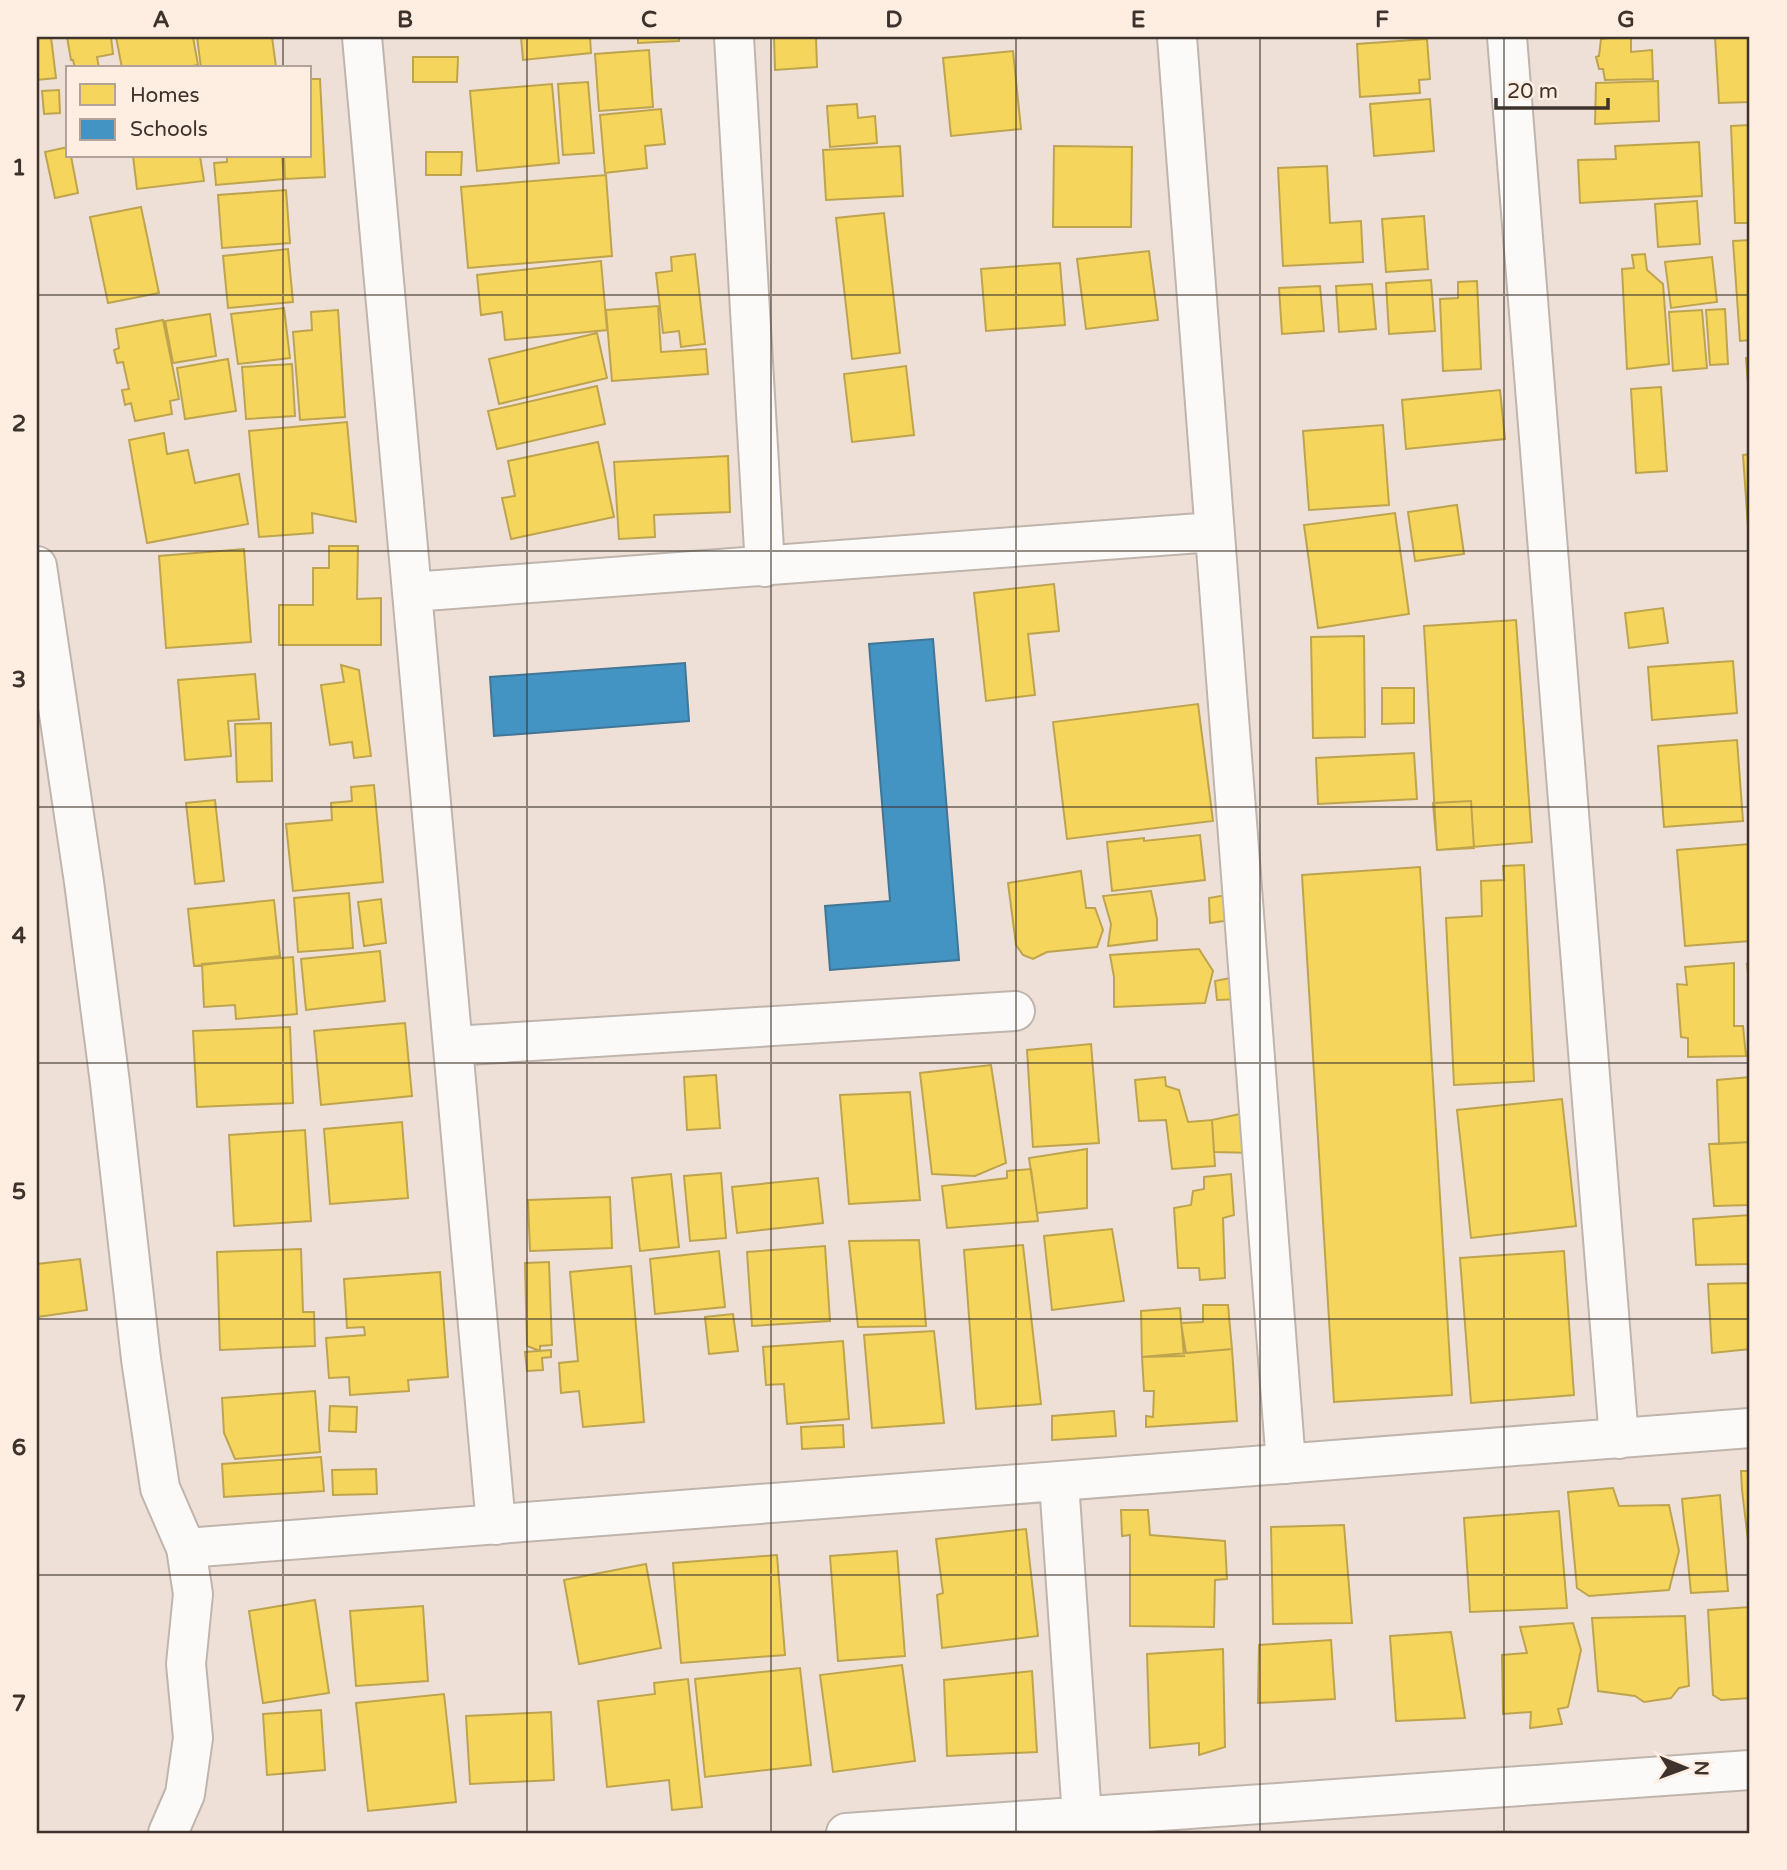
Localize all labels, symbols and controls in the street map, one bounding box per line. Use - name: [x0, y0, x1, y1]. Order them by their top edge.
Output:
- text: A: [152, 6, 170, 34]
- text: B: [397, 6, 413, 34]
- text: C: [641, 6, 657, 34]
- text: D: [885, 6, 903, 34]
- text: E: [1131, 6, 1145, 34]
- text: F: [1375, 6, 1389, 34]
- text: G: [1617, 6, 1635, 34]
- legend: [66, 66, 312, 158]
- scale bar: [1496, 66, 1608, 110]
- text: 20 m: [1507, 79, 1558, 104]
- text: Homes: [130, 83, 200, 108]
- text: Schools: [130, 117, 208, 142]
- text: 1: [12, 154, 26, 182]
- text: 2: [12, 410, 26, 438]
- text: 3: [12, 666, 26, 694]
- text: 4: [12, 922, 27, 950]
- text: 5: [12, 1178, 26, 1206]
- text: 6: [12, 1434, 26, 1462]
- text: 7: [12, 1690, 26, 1718]
- north arrow: [1650, 1734, 1720, 1804]
- text: N: [1690, 1760, 1712, 1776]

